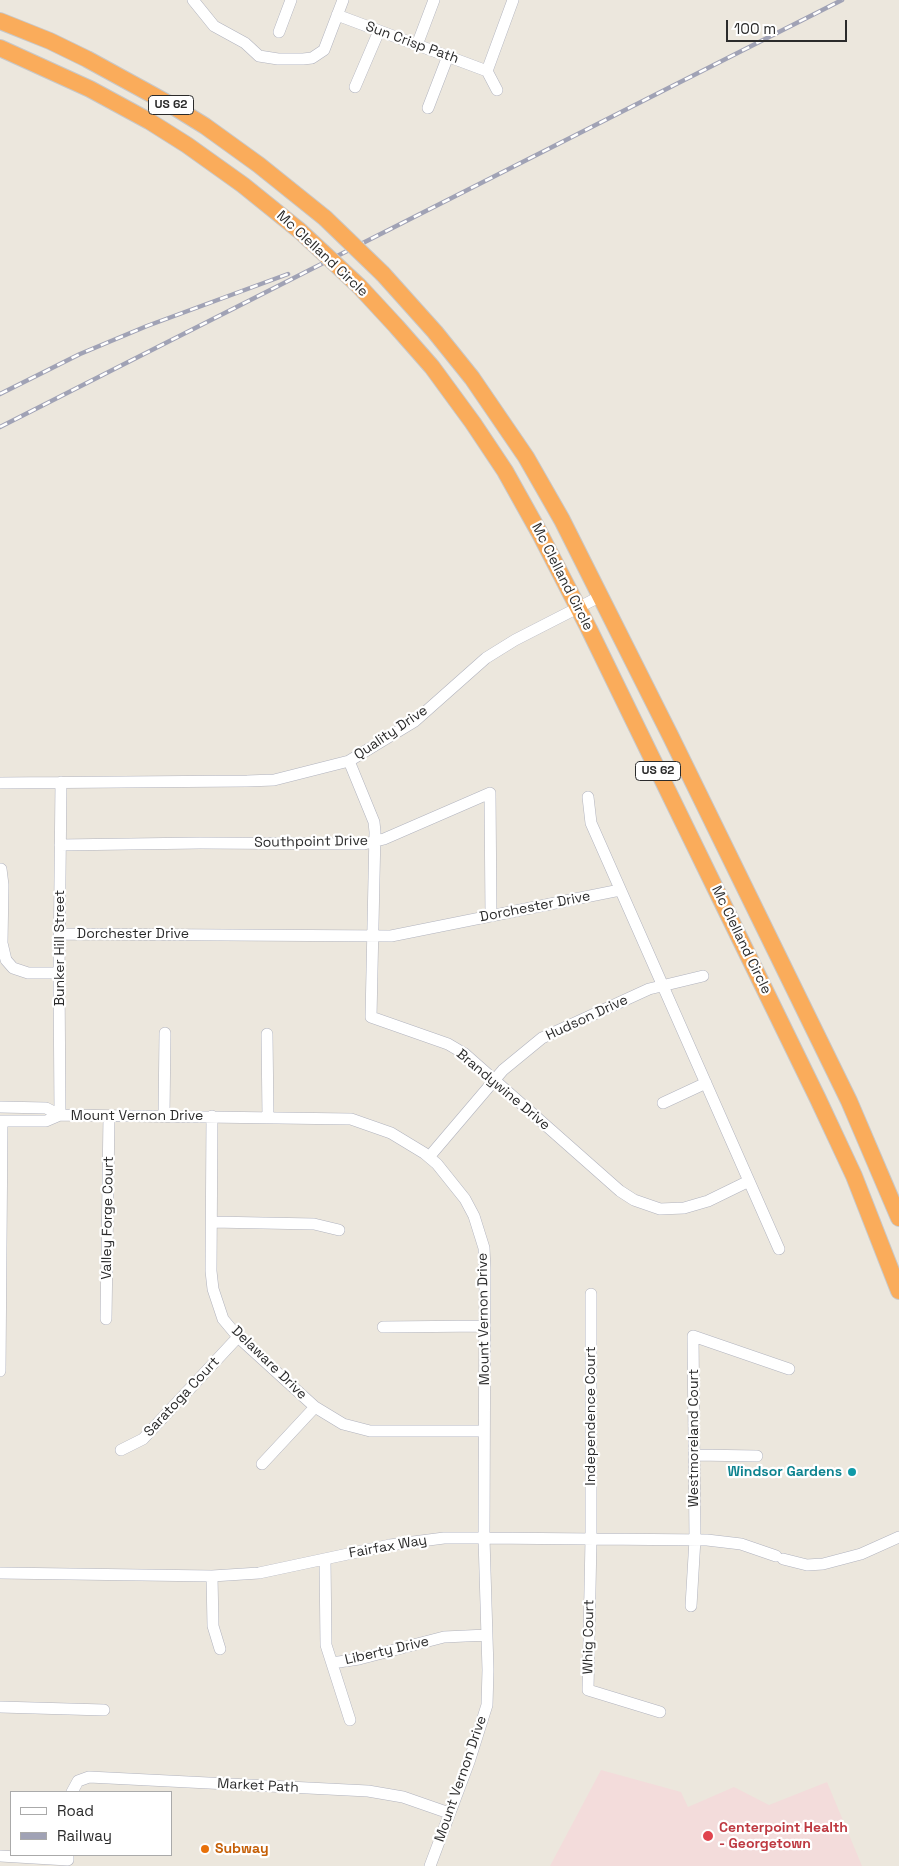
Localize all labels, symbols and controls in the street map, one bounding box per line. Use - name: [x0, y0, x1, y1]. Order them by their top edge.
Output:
- scale bar: [729, 10, 850, 42]
- street label: Sun Crisp Path: [363, 18, 461, 68]
- text: 100 m: [734, 19, 776, 38]
- road number: US 62: [148, 96, 194, 114]
- street label: Mc Clelland Circle: [273, 207, 371, 301]
- street label: Mc Clelland Circle: [528, 520, 596, 634]
- street label: Quality Drive: [351, 702, 431, 764]
- road number: US 62: [636, 761, 680, 780]
- street label: Southpoint Drive: [254, 833, 368, 851]
- street label: Mc Clelland Circle: [707, 883, 775, 997]
- street label: Dorchester Drive: [478, 888, 592, 926]
- street label: Bunker Hill Street: [52, 890, 68, 1006]
- street label: Dorchester Drive: [77, 926, 189, 942]
- street label: Hudson Drive: [543, 992, 631, 1044]
- street label: Brandywine Drive: [453, 1046, 553, 1134]
- street label: Mount Vernon Drive: [71, 1108, 203, 1124]
- street label: Valley Forge Court: [99, 1156, 117, 1280]
- street label: Mount Vernon Drive: [474, 1253, 494, 1385]
- street label: Delaware Drive: [228, 1323, 310, 1403]
- street label: Independence Court: [583, 1346, 599, 1486]
- street label: Saratoga Court: [141, 1354, 223, 1440]
- street label: Westmoreland Court: [686, 1369, 702, 1507]
- place label: Windsor Gardens: [728, 1464, 842, 1480]
- marker: Windsor Gardens: [846, 1466, 858, 1478]
- street label: Fairfax Way: [348, 1532, 428, 1562]
- street label: Whig Court: [580, 1599, 598, 1675]
- street label: Liberty Drive: [343, 1633, 431, 1669]
- street label: Mount Vernon Drive: [432, 1714, 490, 1844]
- street label: Market Path: [217, 1775, 299, 1797]
- legend: [10, 1791, 172, 1856]
- text: Road: [57, 1801, 94, 1820]
- place label: Centerpoint Health - Georgetown: [719, 1820, 848, 1852]
- text: Railway: [57, 1826, 112, 1845]
- marker: Centerpoint Health - Georgetown: [701, 1829, 715, 1843]
- place label: Subway: [215, 1841, 269, 1857]
- marker: Subway: [199, 1843, 211, 1855]

